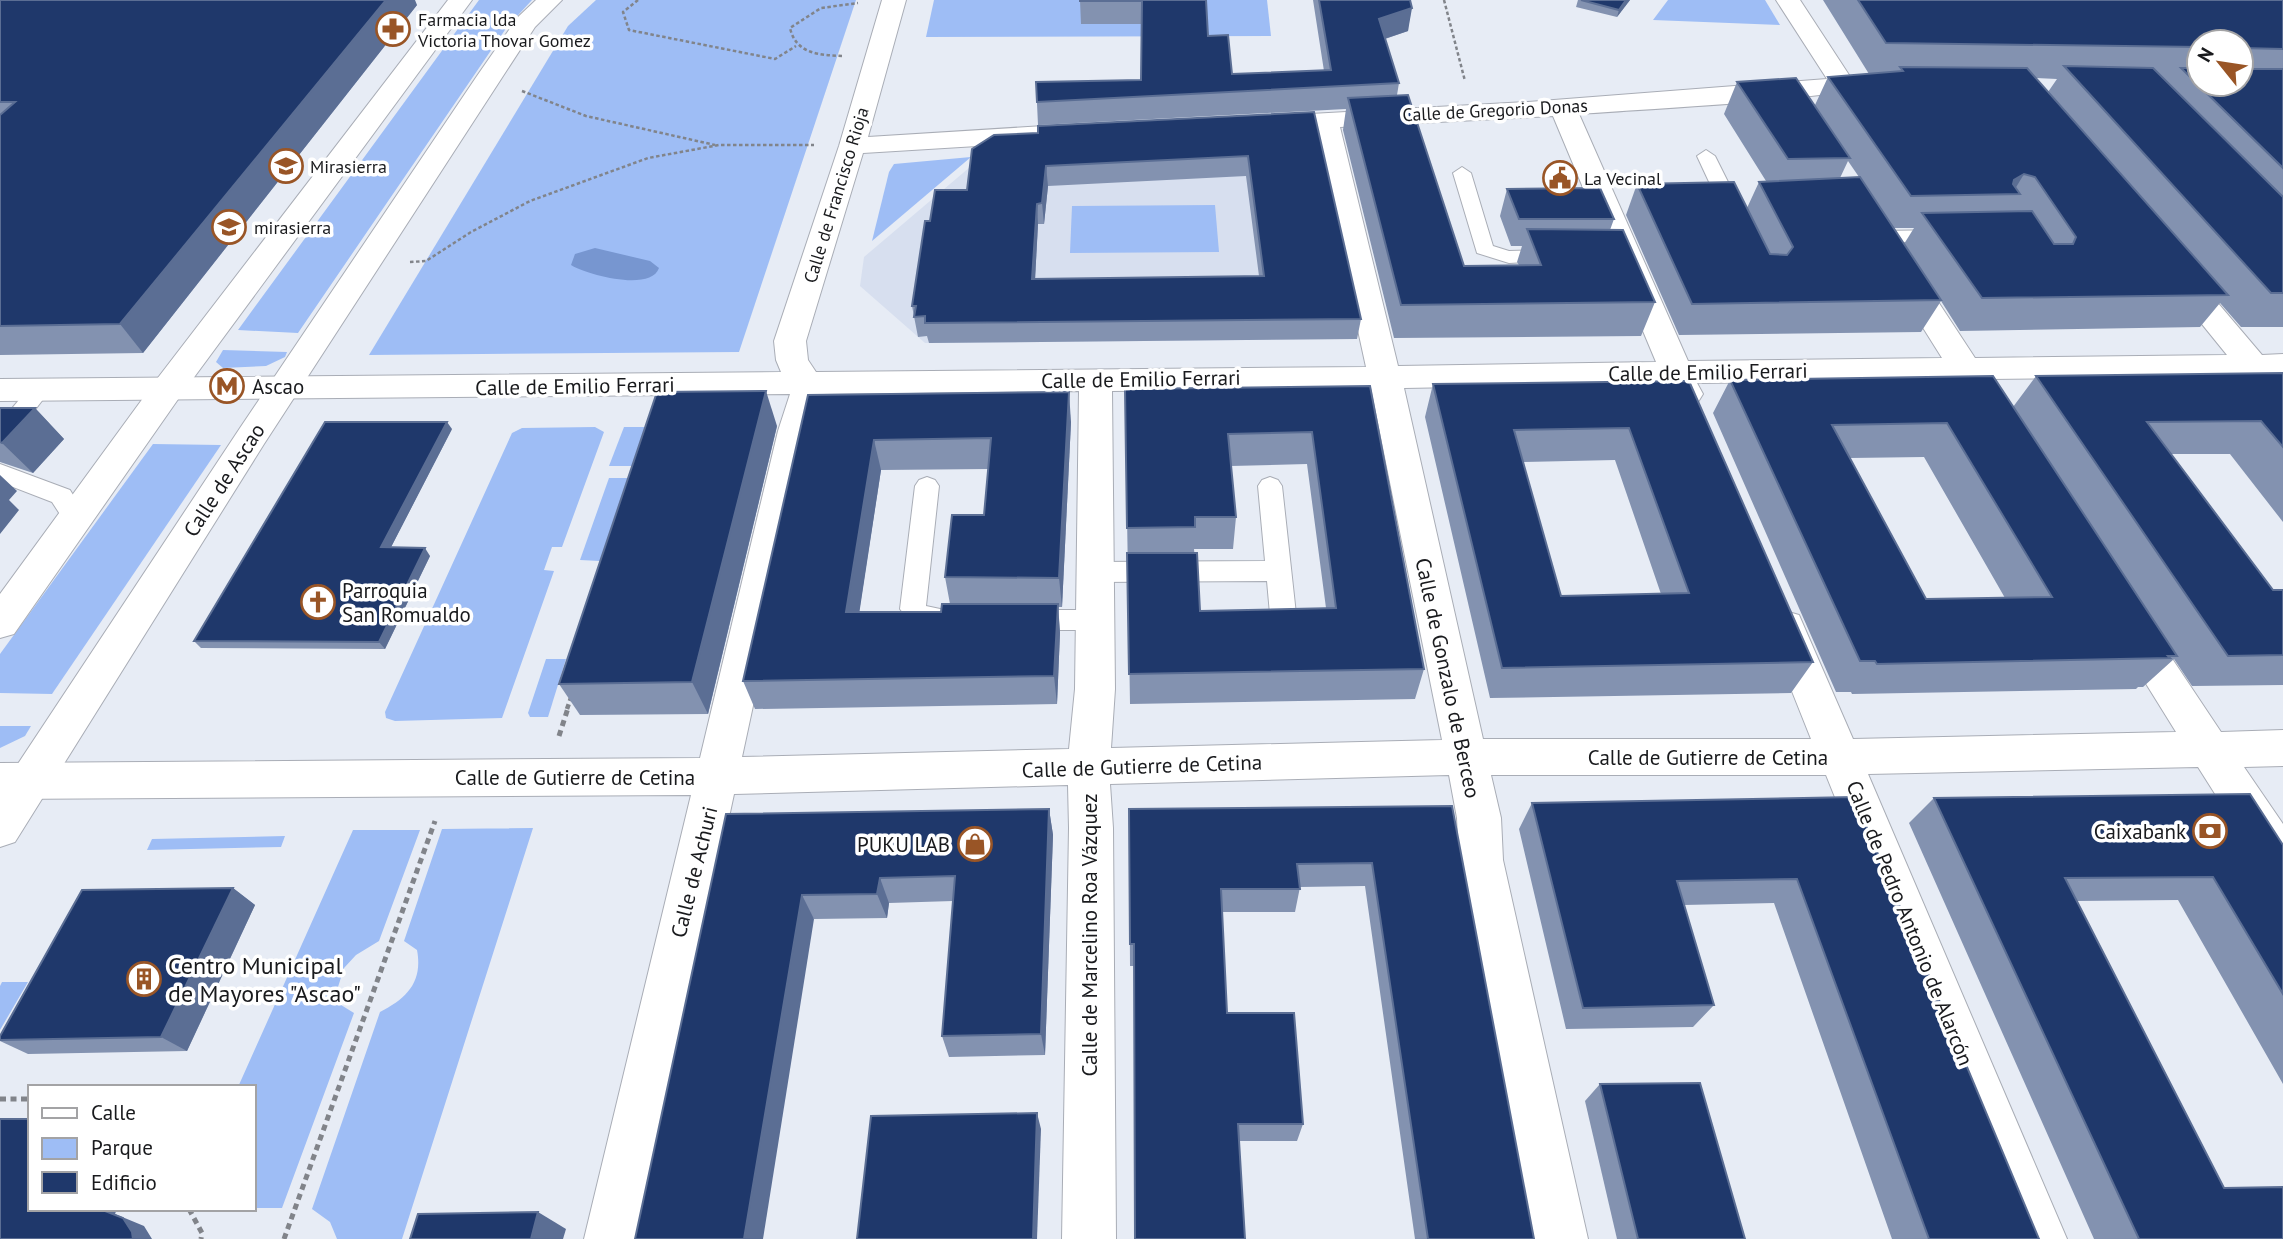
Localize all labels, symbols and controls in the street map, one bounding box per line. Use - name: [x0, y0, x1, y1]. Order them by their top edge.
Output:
- place label: Farmacia lda Victoria Thovar Gomez: [417, 8, 591, 52]
- pharmacy icon: Farmacia lda Victoria Thovar Gomez: [374, 10, 412, 48]
- north arrow: [2185, 28, 2255, 98]
- text: N: [2192, 43, 2219, 66]
- street label: Calle de Gregorio Donas: [1402, 94, 1588, 126]
- street label: Calle de Francisco Rioja: [798, 104, 874, 286]
- school or university icon: Mirasierra: [267, 147, 305, 185]
- place label: Mirasierra: [310, 155, 387, 178]
- public building icon: La Vecinal: [1541, 159, 1579, 197]
- place label: La Vecinal: [1584, 167, 1662, 190]
- school or university icon: mirasierra: [210, 208, 248, 246]
- place label: mirasierra: [254, 216, 331, 239]
- street label: Calle de Emilio Ferrari: [1608, 357, 1808, 387]
- street label: Calle de Emilio Ferrari: [1041, 364, 1241, 394]
- metro station icon: Ascao: [208, 367, 246, 405]
- street label: Calle de Emilio Ferrari: [475, 371, 675, 401]
- place label: Ascao: [252, 373, 304, 400]
- street label: Calle de Ascao: [177, 418, 271, 542]
- street label: Calle de Gonzalo de Berceo: [1409, 555, 1487, 801]
- place label: Parroquia San Romualdo: [342, 577, 471, 628]
- church icon: Parroquia San Romualdo: [299, 583, 337, 621]
- street label: Calle de Gutierre de Cetina: [1588, 744, 1828, 771]
- street label: Calle de Gutierre de Cetina: [1021, 748, 1263, 784]
- street label: Calle de Gutierre de Cetina: [455, 764, 695, 791]
- street label: Calle de Pedro Antonio de Alarcón: [1840, 777, 1980, 1069]
- street label: Calle de Marcelino Roa Vázquez: [1076, 793, 1103, 1077]
- street label: Calle de Achuri: [665, 803, 723, 941]
- bank icon: Caixabank: [2191, 812, 2229, 850]
- place label: Caixabank: [2094, 818, 2186, 845]
- shop icon: PUKU LAB: [956, 825, 994, 863]
- place label: PUKU LAB: [857, 831, 950, 858]
- place label: Centro Municipal de Mayores "Ascao": [168, 950, 361, 1009]
- building icon: Centro Municipal de Mayores "Ascao": [125, 960, 163, 998]
- legend: [28, 1085, 256, 1211]
- text: Calle: [91, 1099, 136, 1126]
- text: Parque: [91, 1134, 153, 1161]
- text: Edificio: [91, 1169, 157, 1196]

